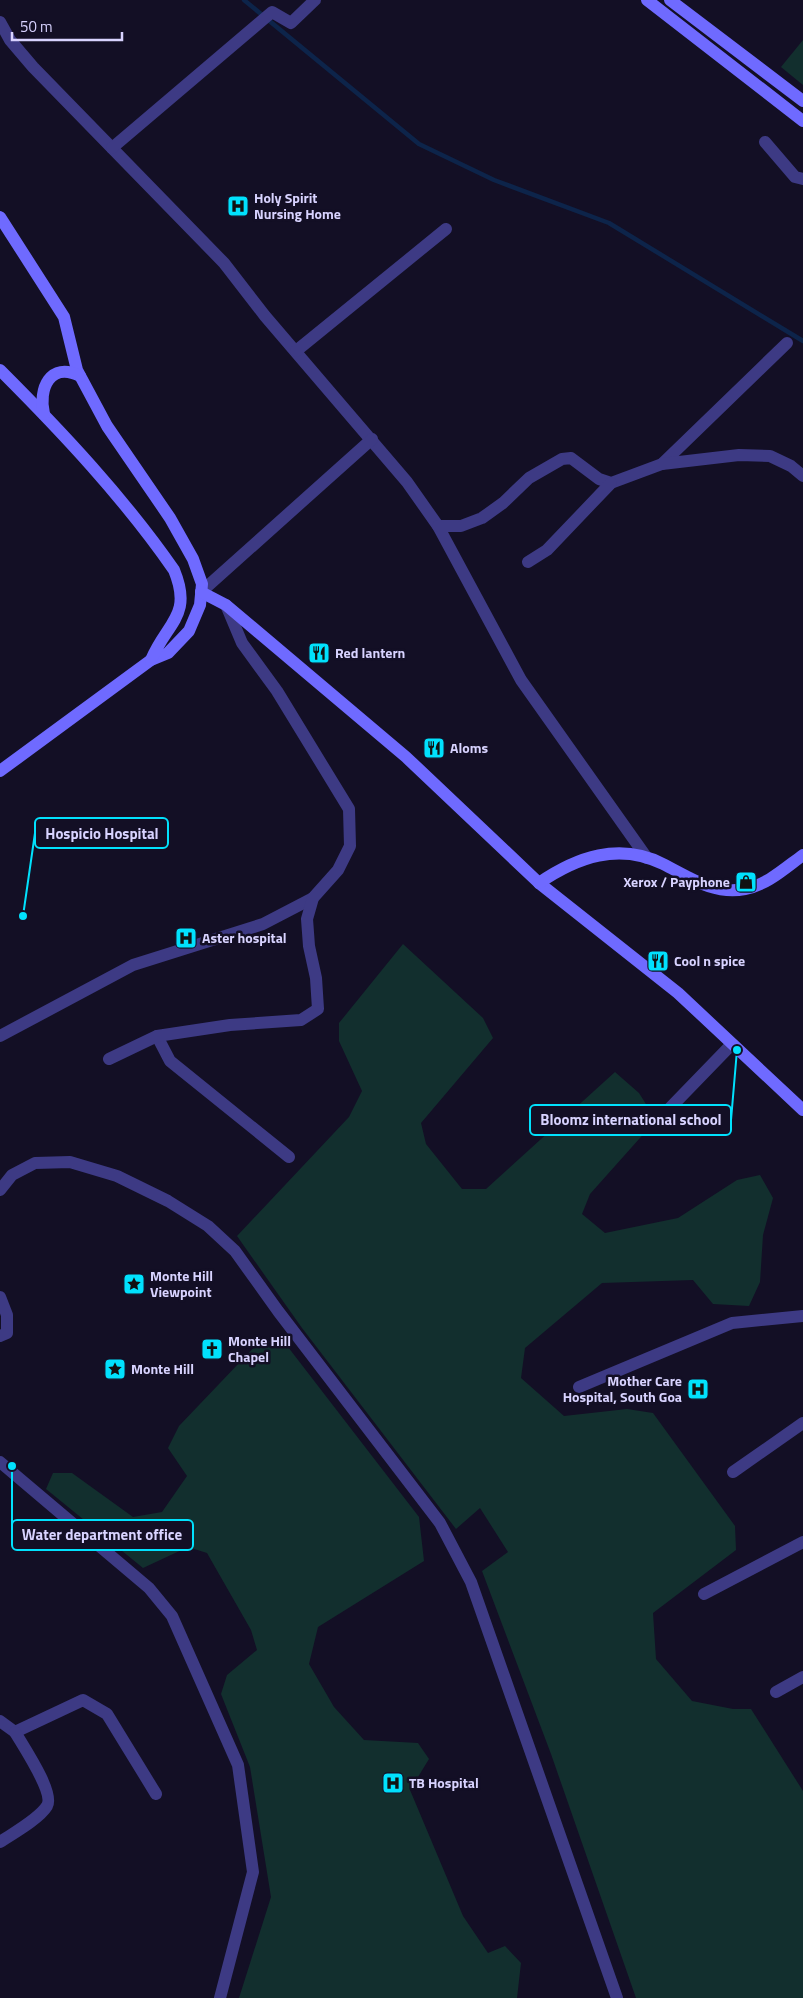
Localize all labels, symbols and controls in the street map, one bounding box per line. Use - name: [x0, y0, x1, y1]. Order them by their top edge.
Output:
- scale bar: [12, 10, 122, 42]
- text: 50 m: [20, 15, 53, 38]
- place label: Holy Spirit Nursing Home: [254, 187, 341, 224]
- hospital icon: Holy Spirit Nursing Home: [226, 194, 250, 218]
- restaurant icon: Red lantern: [307, 641, 331, 665]
- place label: Red lantern: [335, 642, 405, 663]
- restaurant icon: Aloms: [422, 736, 446, 760]
- place label: Aloms: [450, 737, 488, 758]
- callout: Hospicio Hospital: [35, 818, 168, 848]
- text: Hospicio Hospital: [45, 822, 159, 845]
- shop icon: Xerox / Payphone: [734, 870, 758, 894]
- place label: Xerox / Payphone: [624, 871, 730, 892]
- hospital icon: Aster hospital: [174, 926, 198, 950]
- place label: Aster hospital: [202, 927, 287, 948]
- restaurant icon: Cool n spice: [646, 949, 670, 973]
- place label: Cool n spice: [674, 950, 745, 971]
- callout: Bloomz international school: [530, 1105, 731, 1135]
- text: Bloomz international school: [540, 1108, 722, 1131]
- place label: Monte Hill Viewpoint: [150, 1265, 213, 1302]
- place icon: Monte Hill Viewpoint: [122, 1272, 146, 1296]
- place label: Monte Hill Chapel: [228, 1330, 291, 1367]
- church icon: Monte Hill Chapel: [200, 1337, 224, 1361]
- place icon: Monte Hill: [103, 1357, 127, 1381]
- place label: Monte Hill: [131, 1358, 194, 1379]
- place label: Mother Care Hospital, South Goa: [563, 1370, 682, 1407]
- hospital icon: Mother Care Hospital, South Goa: [686, 1377, 710, 1401]
- callout: Water department office: [12, 1520, 193, 1550]
- text: Water department office: [22, 1523, 182, 1546]
- hospital icon: TB Hospital: [381, 1771, 405, 1795]
- place label: TB Hospital: [409, 1772, 479, 1793]

